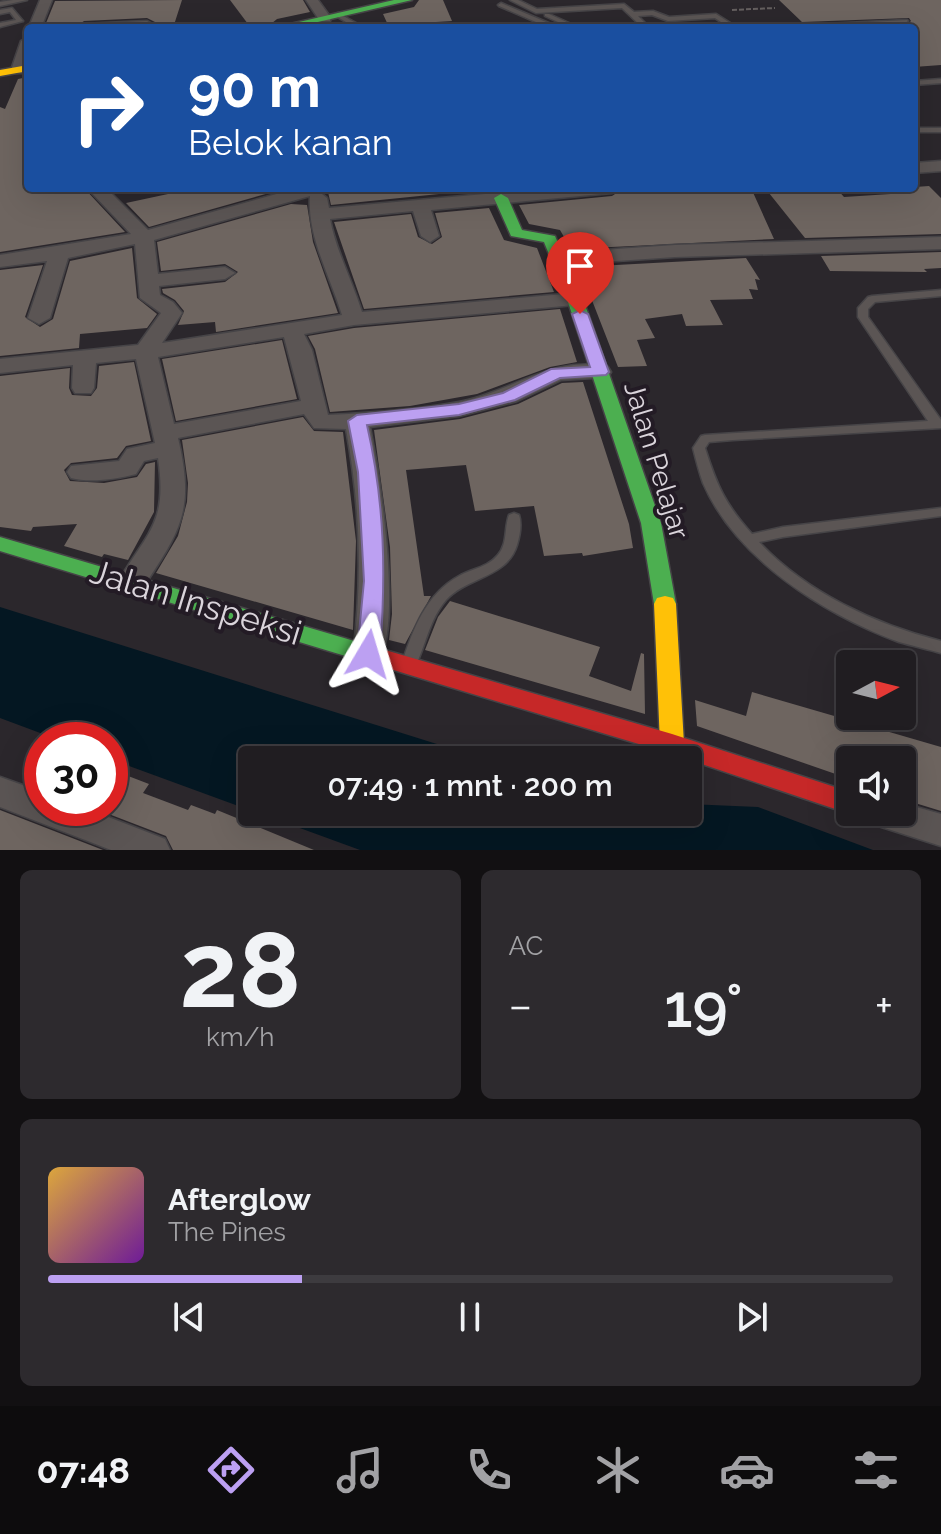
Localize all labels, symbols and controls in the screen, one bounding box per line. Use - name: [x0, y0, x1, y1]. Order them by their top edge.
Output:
- text: 90 m: [188, 54, 321, 120]
- icon: right: [56, 56, 160, 160]
- text: Belok kanan: [188, 121, 393, 163]
- pin: [546, 232, 614, 314]
- icon: arrive: [558, 244, 602, 288]
- street label: Jalan Pelajar: [617, 378, 696, 543]
- street label: Jalan Inspeksi: [86, 551, 306, 653]
- position arrow: [326, 612, 410, 696]
- north arrow: [836, 650, 916, 730]
- map controls: [836, 650, 916, 826]
- speed limit sign: 30: [24, 722, 128, 826]
- button: sound: [836, 746, 916, 826]
- text: 07:49 · 1 mnt · 200 m: [327, 768, 613, 803]
- text: 28: [180, 909, 301, 1031]
- text: AC: [509, 931, 543, 961]
- text: 19°: [664, 971, 743, 1041]
- text: −: [509, 980, 532, 1031]
- text: +: [875, 980, 893, 1031]
- text: km/h: [206, 1022, 275, 1052]
- text: Afterglow: [168, 1182, 311, 1217]
- text: The Pines: [168, 1217, 286, 1247]
- icon: previous: [167, 1295, 211, 1339]
- icon: pause: [448, 1295, 492, 1339]
- icon: next: [730, 1295, 774, 1339]
- icon: directions: [203, 1442, 259, 1498]
- icon: music: [332, 1442, 388, 1498]
- icon: phone: [461, 1442, 517, 1498]
- icon: climate: [590, 1442, 646, 1498]
- icon: car: [719, 1442, 775, 1498]
- icon: filters: [848, 1442, 904, 1498]
- text: 07:48: [37, 1449, 130, 1491]

